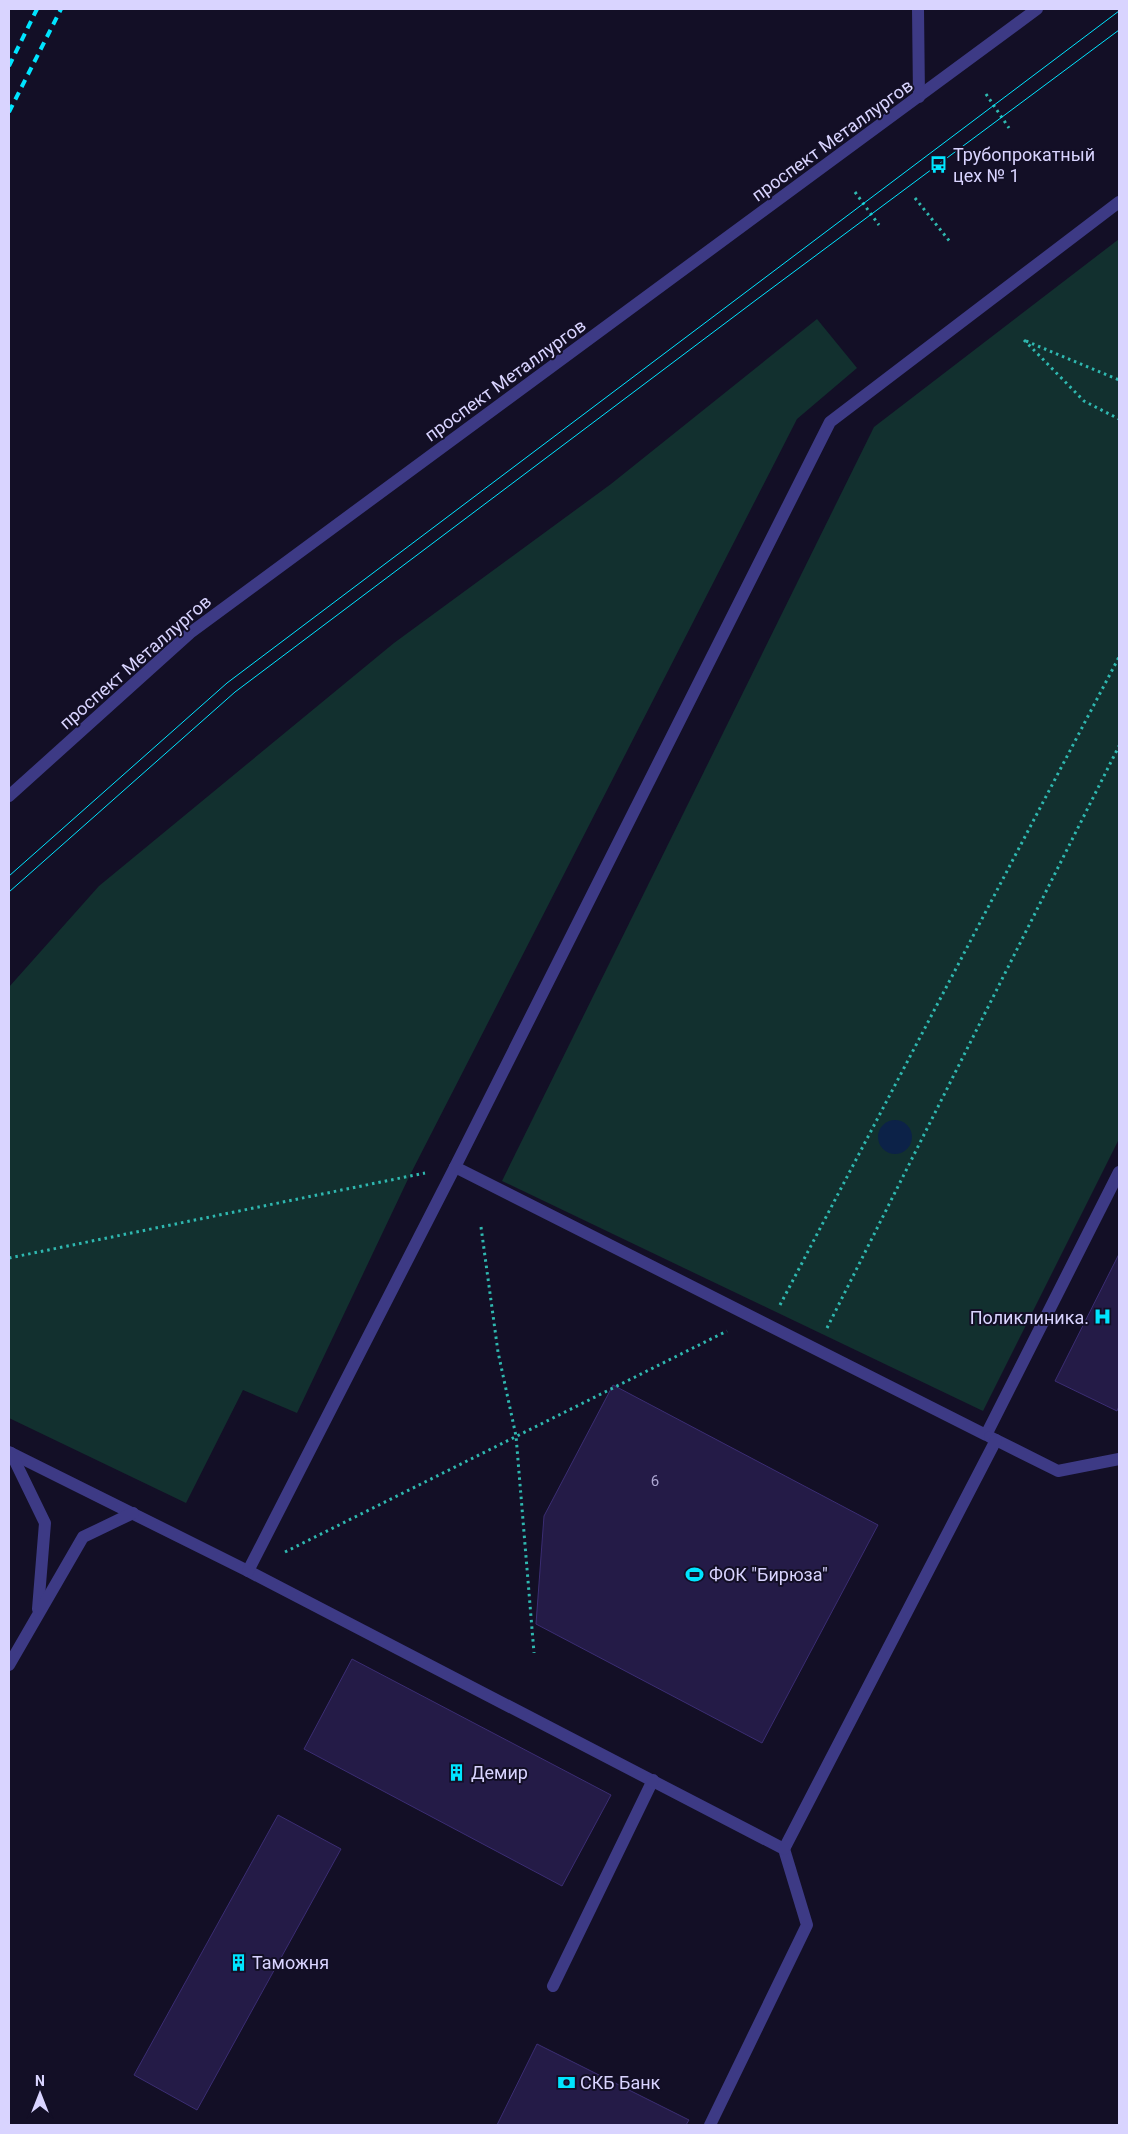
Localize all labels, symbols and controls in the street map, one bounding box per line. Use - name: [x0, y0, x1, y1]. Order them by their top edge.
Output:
- street label: проспект Металлургов: [747, 75, 917, 205]
- place label: Трубопрокатный цех № 1: [953, 144, 1095, 186]
- bus stop icon: Трубопрокатный цех № 1: [929, 154, 949, 174]
- street label: проспект Металлургов: [420, 315, 590, 445]
- street label: проспект Металлургов: [55, 590, 215, 734]
- place label: Поликлиника.: [970, 1307, 1089, 1328]
- hospital icon: Поликлиника.: [1093, 1307, 1113, 1327]
- house number: 6: [651, 1472, 659, 1490]
- sports icon: ФОК "Бирюза": [685, 1564, 705, 1584]
- place label: ФОК "Бирюза": [709, 1564, 828, 1585]
- building icon: Демир: [447, 1762, 467, 1782]
- place label: Демир: [471, 1762, 528, 1783]
- building icon: Таможня: [228, 1952, 248, 1972]
- place label: Таможня: [252, 1952, 329, 1973]
- north arrow: [15, 2069, 65, 2119]
- bank icon: СКБ Банк: [556, 2072, 576, 2092]
- place label: СКБ Банк: [580, 2072, 661, 2093]
- text: N: [35, 2073, 45, 2089]

